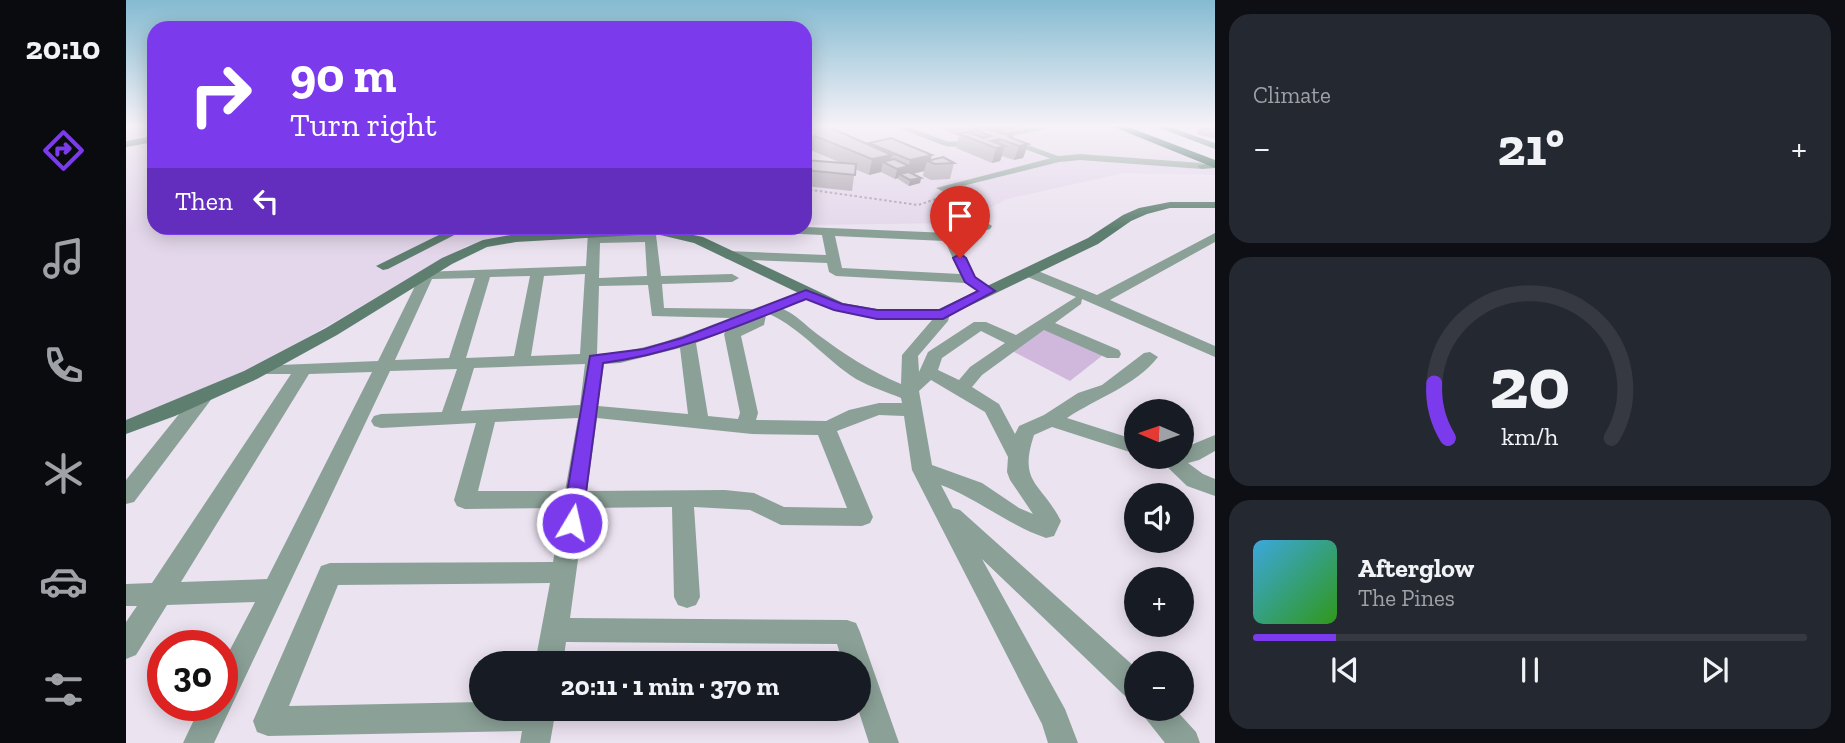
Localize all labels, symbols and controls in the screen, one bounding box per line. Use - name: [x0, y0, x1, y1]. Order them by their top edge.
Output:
- text: 20:10: [26, 29, 100, 67]
- text: 90 m: [290, 46, 397, 105]
- icon: right: [175, 49, 266, 140]
- text: Climate: [1253, 81, 1331, 109]
- text: Turn right: [290, 106, 437, 144]
- text: 21°: [1497, 116, 1564, 178]
- text: −: [1253, 125, 1271, 171]
- text: +: [1791, 125, 1807, 171]
- icon: directions: [39, 126, 88, 175]
- icon: left: [247, 182, 285, 220]
- text: Then: [175, 185, 233, 217]
- pin: [930, 186, 990, 258]
- icon: arrive: [941, 197, 979, 235]
- icon: music: [39, 234, 88, 283]
- text: 20: [1489, 339, 1571, 427]
- icon: phone: [39, 341, 88, 390]
- north arrow: [1124, 399, 1194, 469]
- map controls: [1124, 399, 1194, 721]
- text: km/h: [1501, 420, 1559, 450]
- icon: climate: [39, 449, 88, 498]
- button: sound: [1124, 483, 1194, 553]
- position arrow: [535, 486, 609, 560]
- text: Afterglow: [1358, 552, 1474, 584]
- icon: car: [39, 557, 88, 606]
- button: +: [1124, 567, 1194, 637]
- text: The Pines: [1358, 584, 1455, 612]
- speed limit sign: 30: [147, 630, 238, 721]
- button: −: [1124, 651, 1194, 721]
- icon: previous: [1326, 651, 1364, 689]
- icon: pause: [1511, 651, 1549, 689]
- icon: next: [1696, 651, 1734, 689]
- icon: filters: [39, 665, 88, 714]
- text: 20:11 · 1 min · 370 m: [561, 670, 779, 702]

